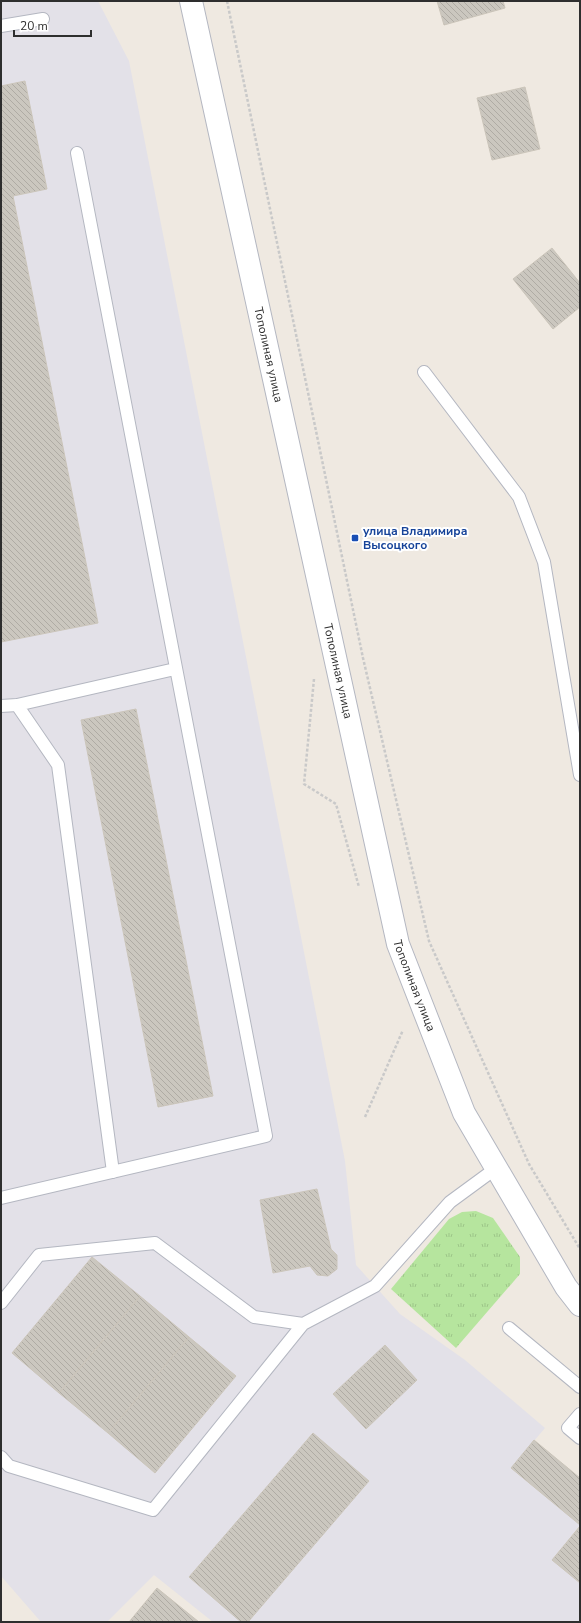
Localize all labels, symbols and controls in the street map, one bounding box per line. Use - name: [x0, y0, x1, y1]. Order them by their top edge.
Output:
- scale bar: [14, 12, 91, 38]
- text: 20 m: [20, 18, 48, 34]
- street label: Тополиная улица: [250, 305, 287, 404]
- place label: улица Владимира Высоцкого: [363, 523, 467, 553]
- marker: улица Владимира Высоцкого: [350, 533, 360, 543]
- street label: Тополиная улица: [320, 622, 356, 720]
- street label: Тополиная улица: [389, 938, 439, 1034]

